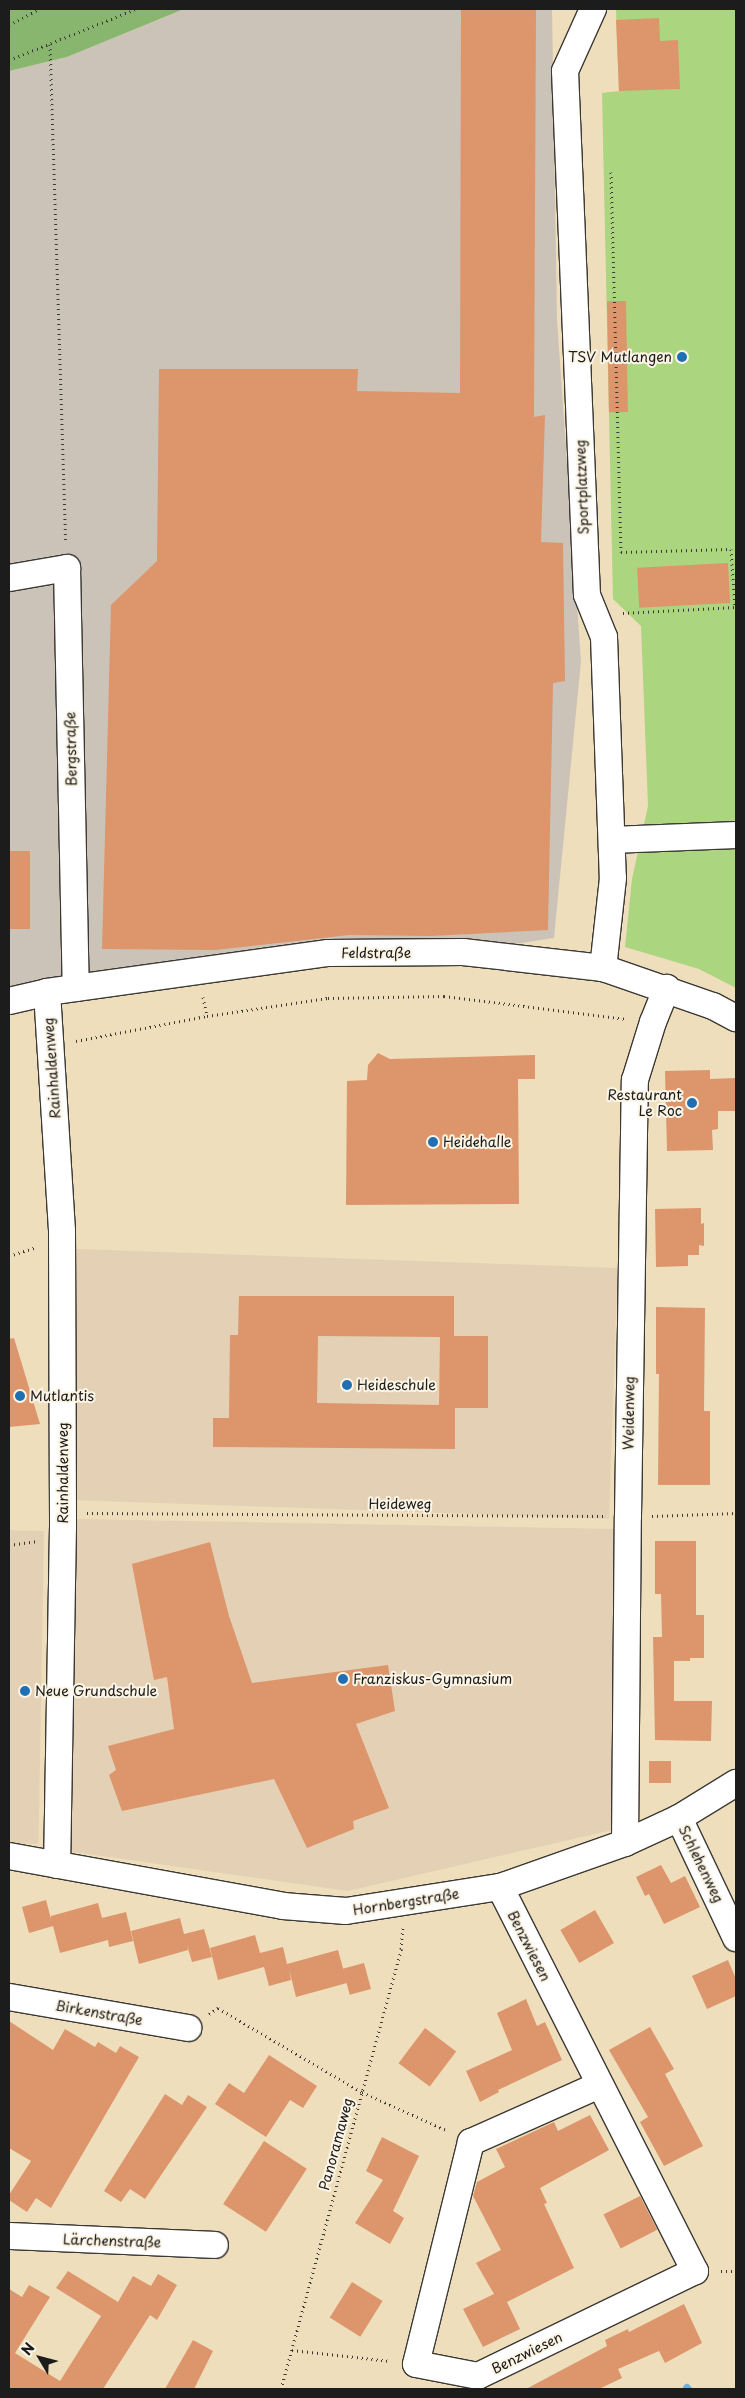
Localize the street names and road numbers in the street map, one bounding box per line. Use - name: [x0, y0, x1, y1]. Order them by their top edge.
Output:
- street label: Sportplatzweg: [572, 439, 592, 535]
- street label: Bergstraße: [62, 712, 80, 786]
- street label: Feldstraße: [341, 945, 411, 961]
- street label: Rainhaldenweg: [40, 1017, 64, 1119]
- street label: Weidenweg: [620, 1376, 638, 1450]
- street label: Rainhaldenweg: [55, 1422, 71, 1524]
- street label: Heideweg: [368, 1496, 432, 1512]
- street label: Schlehenweg: [675, 1822, 727, 1906]
- street label: Hornbergstraße: [352, 1885, 460, 1919]
- street label: Benzwiesen: [504, 1908, 554, 1984]
- street label: Birkenstraße: [54, 1997, 144, 2029]
- street label: Panoramaweg: [316, 2096, 356, 2192]
- street label: Lärchenstraße: [63, 2231, 161, 2251]
- street label: Benzwiesen: [489, 2329, 565, 2377]

